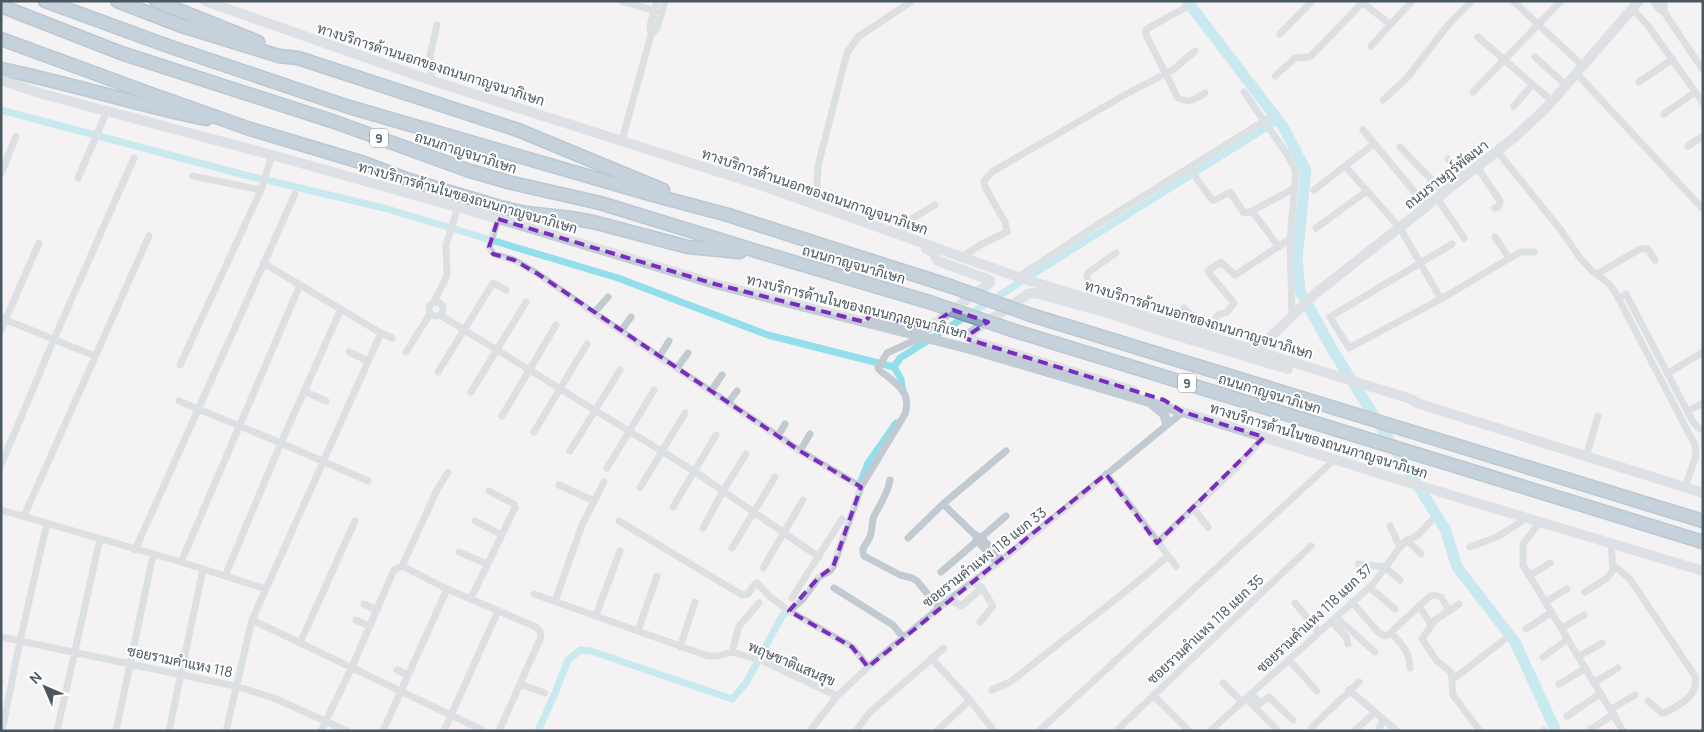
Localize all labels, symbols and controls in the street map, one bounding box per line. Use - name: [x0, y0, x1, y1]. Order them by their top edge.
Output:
- street label: ทางบริการด้านนอกของถนนกาญจนาภิเษก: [315, 18, 547, 110]
- street label: ถนนกาญจนาภิเษก: [412, 127, 520, 177]
- road number: 9: [370, 128, 388, 148]
- street label: ถนนราษฏร์พัฒนา: [1400, 135, 1492, 213]
- street label: ทางบริการด้านนอกของถนนกาญจนาภิเษก: [699, 143, 931, 239]
- street label: ทางบริการด้านในของถนนกาญจนาภิเษก: [356, 157, 580, 237]
- street label: ถนนกาญจนาภิเษก: [800, 240, 908, 288]
- street label: ทางบริการด้านในของถนนกาญจนาภิเษก: [744, 269, 970, 343]
- street label: ทางบริการด้านนอกของถนนกาญจนาภิเษก: [1082, 275, 1316, 363]
- street label: ถนนกาญจนาภิเษก: [1216, 368, 1324, 418]
- road number: 9: [1178, 373, 1196, 392]
- street label: ทางบริการด้านในของถนนกาญจนาภิเษก: [1208, 398, 1430, 482]
- street label: ซอยรามคำแหง 118 แยก 33: [918, 503, 1050, 611]
- street label: ซอยรามคำแหง 118 แยก 37: [1252, 559, 1376, 677]
- street label: ซอยรามคำแหง 118 แยก 35: [1143, 570, 1267, 688]
- street label: พฤษชาติแสนสุข: [745, 636, 839, 691]
- street label: ซอยรามคำแหง 118: [125, 641, 235, 681]
- north arrow: [20, 662, 70, 712]
- text: N: [25, 667, 46, 688]

